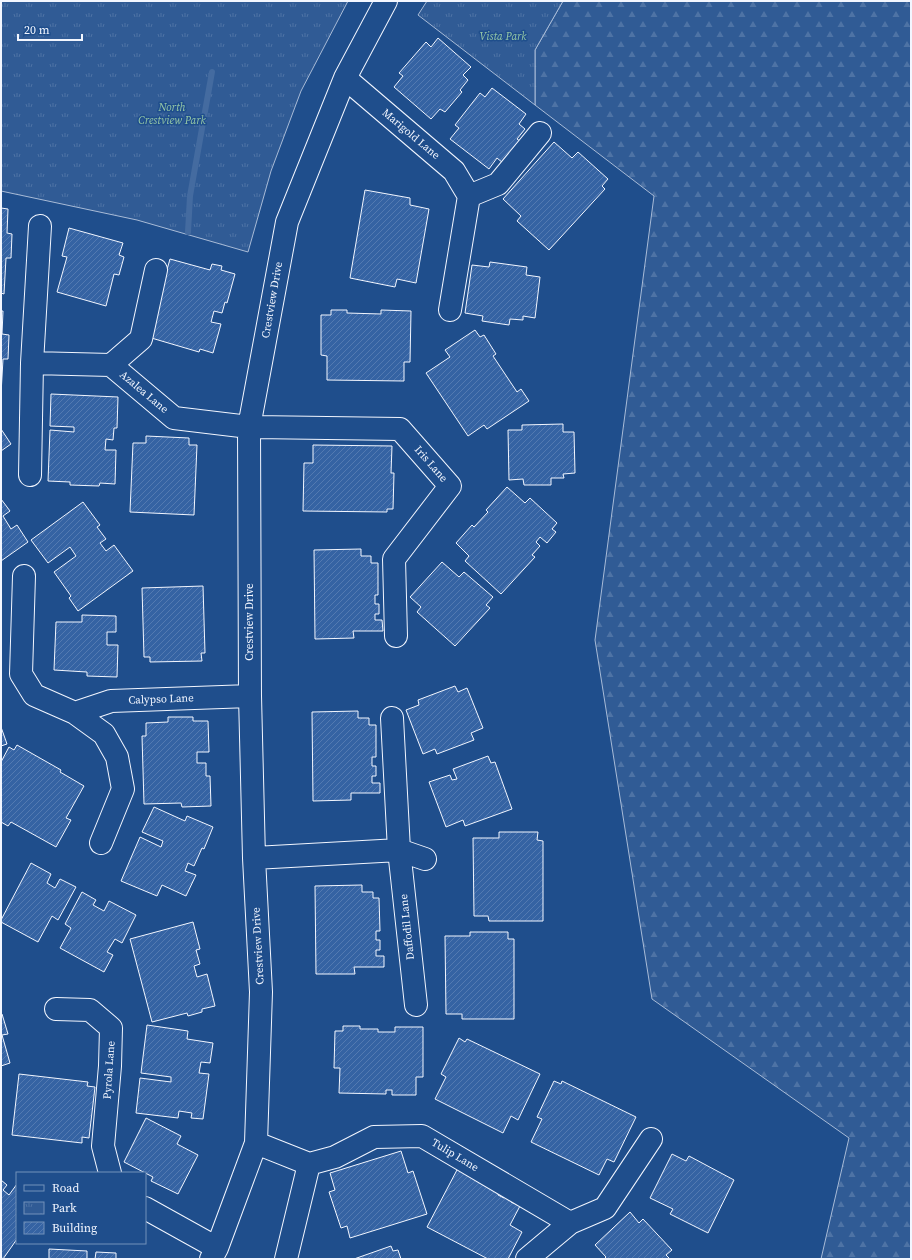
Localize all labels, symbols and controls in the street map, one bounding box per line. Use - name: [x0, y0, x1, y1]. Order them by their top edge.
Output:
- scale bar: [18, 16, 82, 42]
- text: 20 m: [24, 22, 50, 38]
- park label: Vista Park: [480, 29, 527, 44]
- park label: North Crestview Park: [138, 100, 207, 128]
- street label: Marigold Lane: [379, 105, 443, 163]
- street label: Crestview Drive: [258, 260, 286, 339]
- street label: Azalea Lane: [116, 367, 172, 417]
- street label: Iris Lane: [411, 443, 451, 486]
- street label: Crestview Drive: [242, 583, 257, 661]
- street label: Calypso Lane: [128, 690, 194, 708]
- street label: Daffodil Lane: [396, 893, 418, 961]
- street label: Crestview Drive: [248, 907, 268, 985]
- street label: Pyrola Lane: [99, 1040, 119, 1100]
- street label: Tulip Lane: [429, 1135, 482, 1175]
- legend: [16, 1172, 146, 1244]
- text: Road: [52, 1180, 79, 1196]
- text: Park: [52, 1200, 77, 1216]
- text: Building: [52, 1220, 97, 1236]

